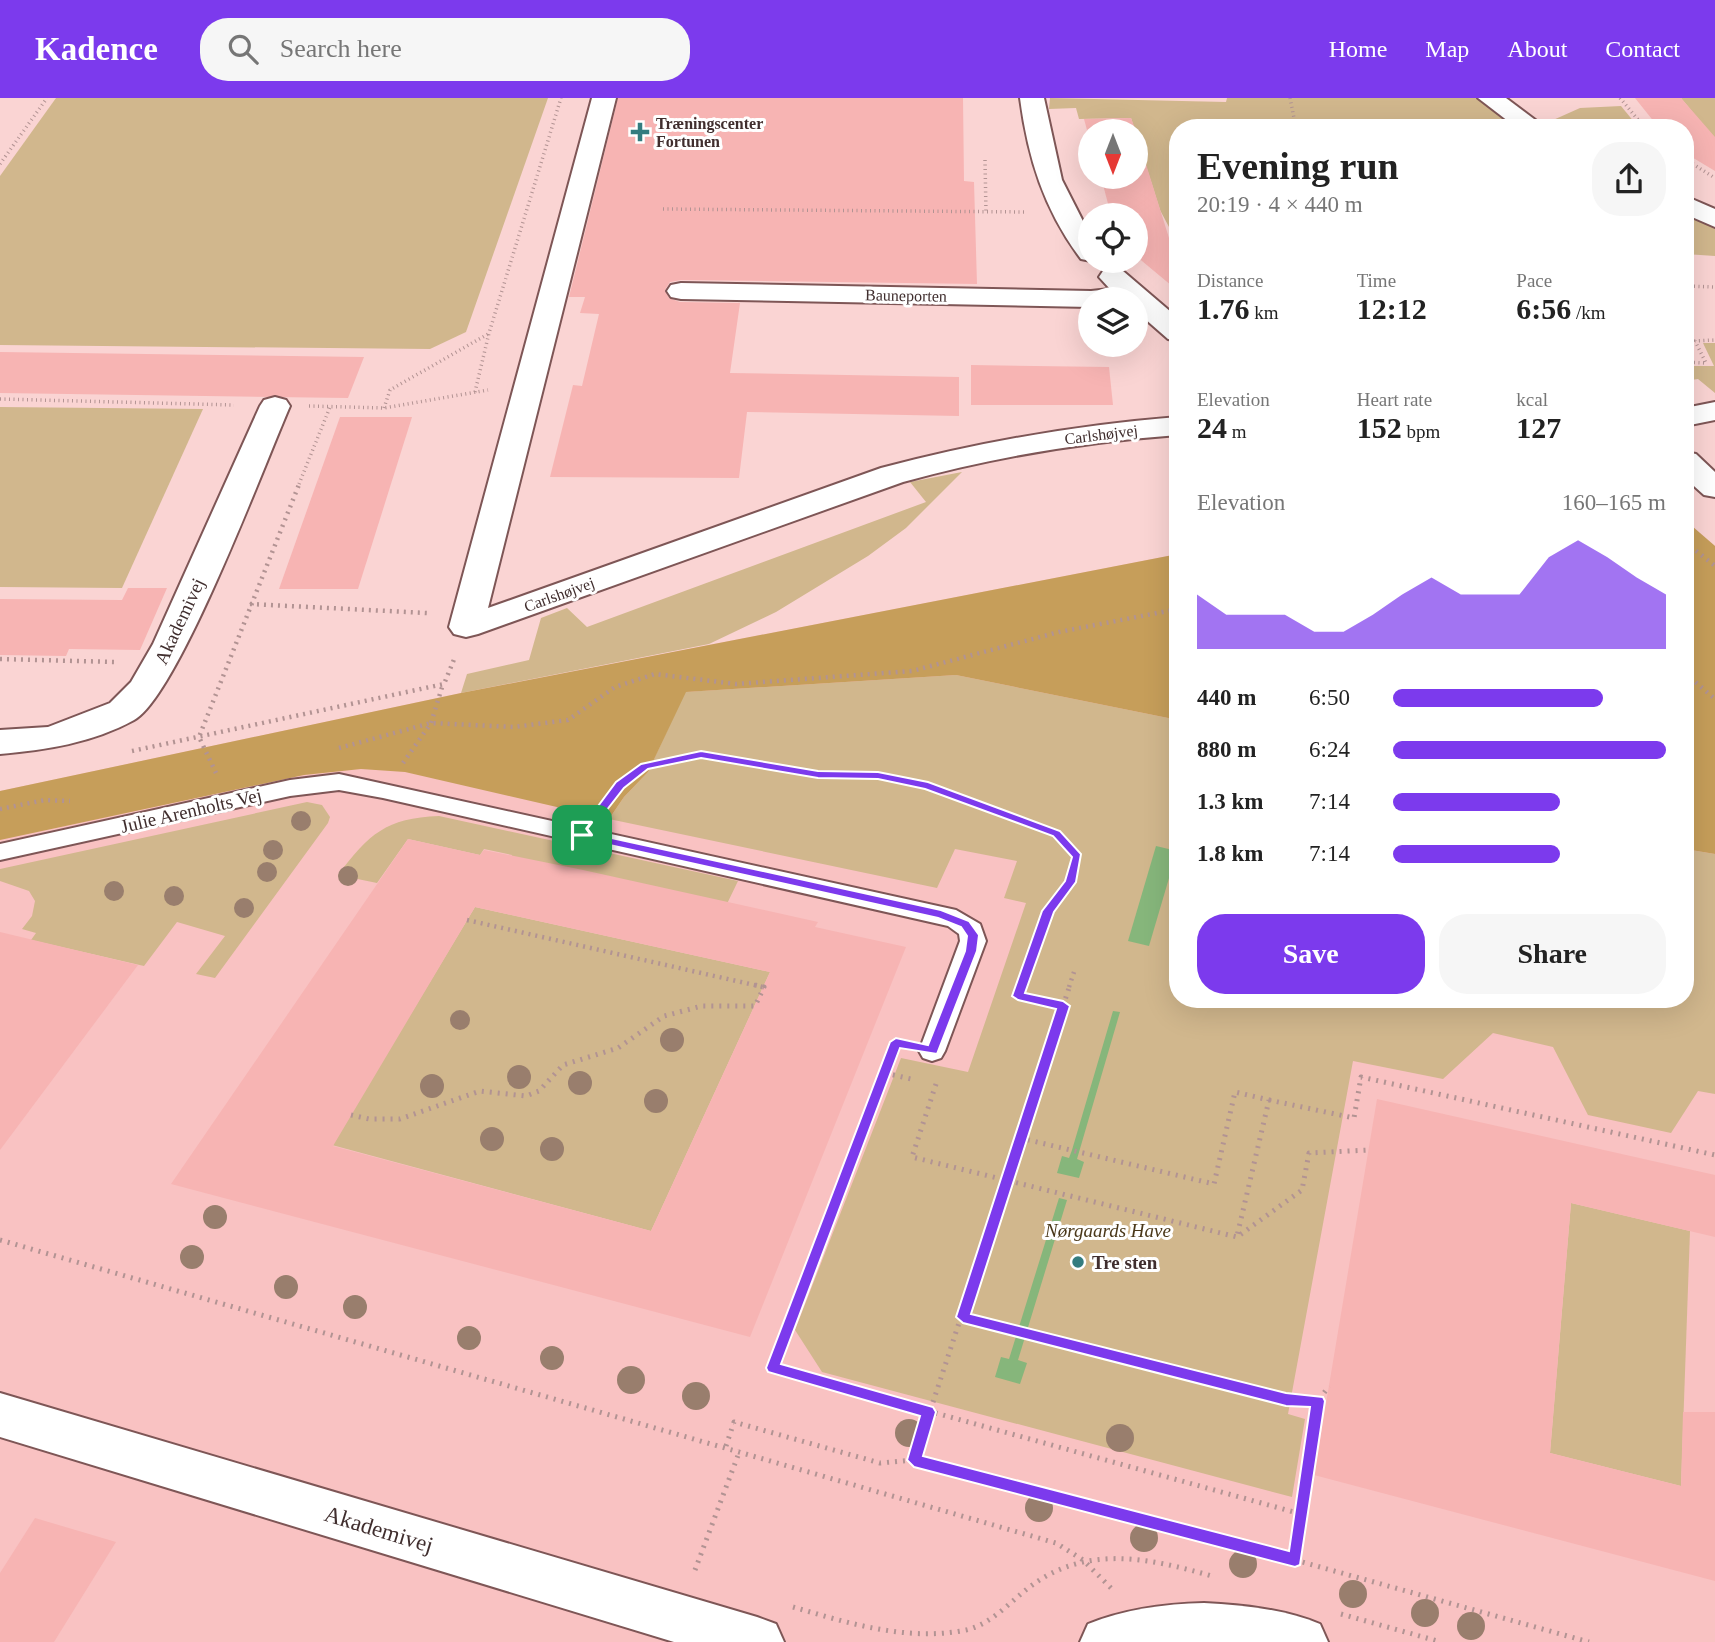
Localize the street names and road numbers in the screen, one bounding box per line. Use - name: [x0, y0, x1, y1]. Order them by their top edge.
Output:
- street label: Bauneporten: [865, 286, 947, 306]
- street label: Carlshøjvej: [1063, 422, 1139, 448]
- street label: Carlshøjvej: [522, 574, 597, 616]
- street label: Akademivej: [150, 575, 209, 668]
- street label: Julie Arenholts Vej: [118, 784, 264, 837]
- street label: Akademivej: [321, 1501, 436, 1558]

